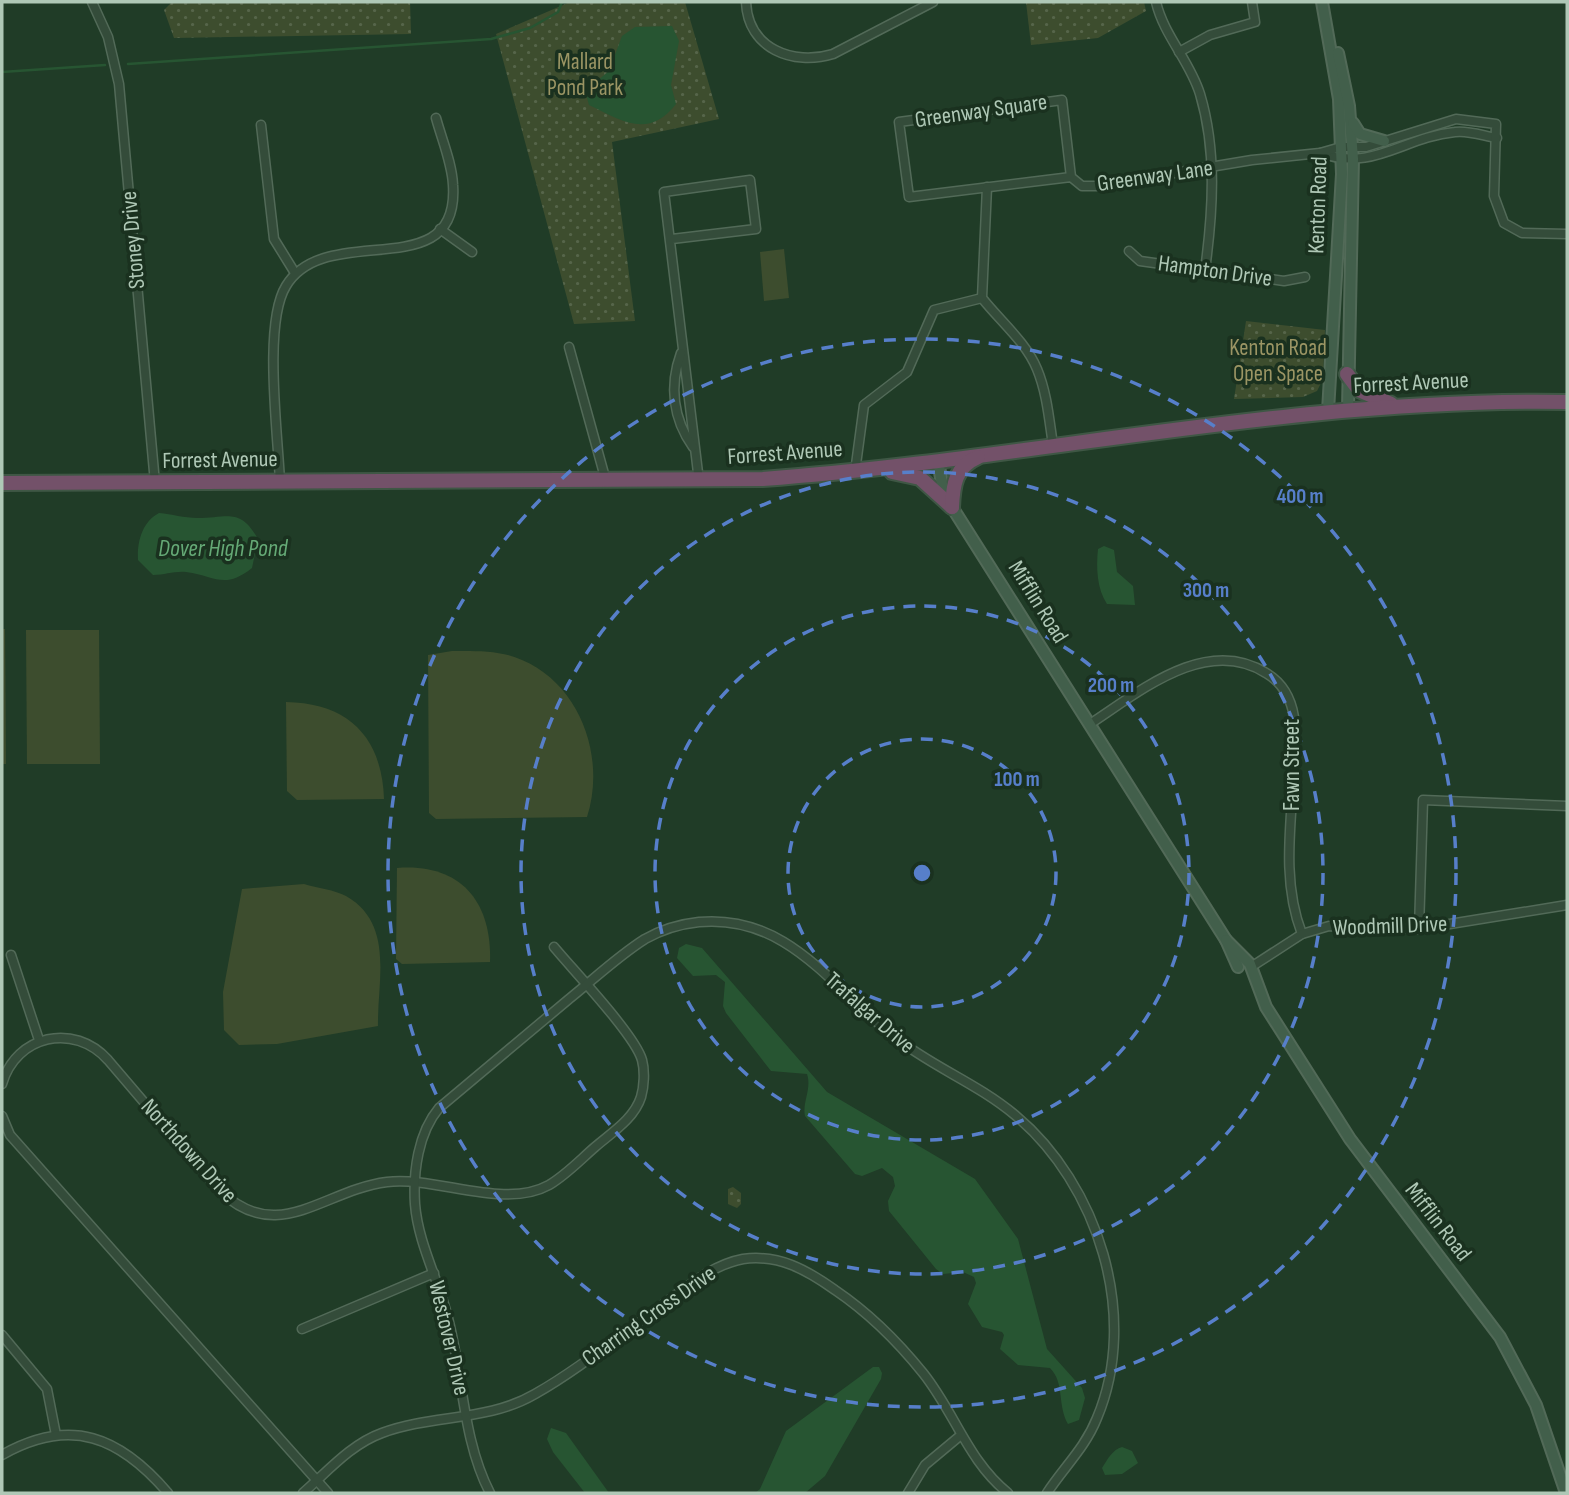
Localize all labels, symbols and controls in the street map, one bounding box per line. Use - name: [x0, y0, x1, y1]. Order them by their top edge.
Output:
- park label: Mallard Pond Park: [547, 48, 623, 102]
- street label: Greenway Square: [913, 88, 1049, 134]
- street label: Greenway Lane: [1095, 154, 1215, 198]
- street label: Kenton Road: [1302, 156, 1334, 254]
- street label: Stoney Drive: [115, 190, 151, 290]
- street label: Hampton Drive: [1156, 249, 1274, 293]
- park label: Kenton Road Open Space: [1229, 334, 1327, 388]
- street label: Forrest Avenue: [1353, 366, 1469, 400]
- street label: Forrest Avenue: [727, 435, 843, 471]
- street label: Forrest Avenue: [162, 445, 278, 475]
- text: 400 m: [1277, 484, 1323, 509]
- water label: Dover High Pond: [158, 534, 289, 563]
- street label: Mifflin Road: [1002, 556, 1074, 648]
- text: 300 m: [1183, 578, 1229, 603]
- text: 200 m: [1088, 673, 1134, 698]
- street label: Fawn Street: [1278, 719, 1306, 811]
- text: 100 m: [994, 767, 1040, 792]
- centre of rings: [910, 861, 934, 885]
- street label: Woodmill Drive: [1332, 910, 1448, 942]
- street label: Trafalgar Drive: [819, 966, 921, 1060]
- street label: Northdown Drive: [135, 1093, 243, 1209]
- street label: Mifflin Road: [1399, 1177, 1477, 1267]
- street label: Charring Cross Drive: [577, 1260, 721, 1372]
- street label: Westover Drive: [422, 1278, 476, 1398]

